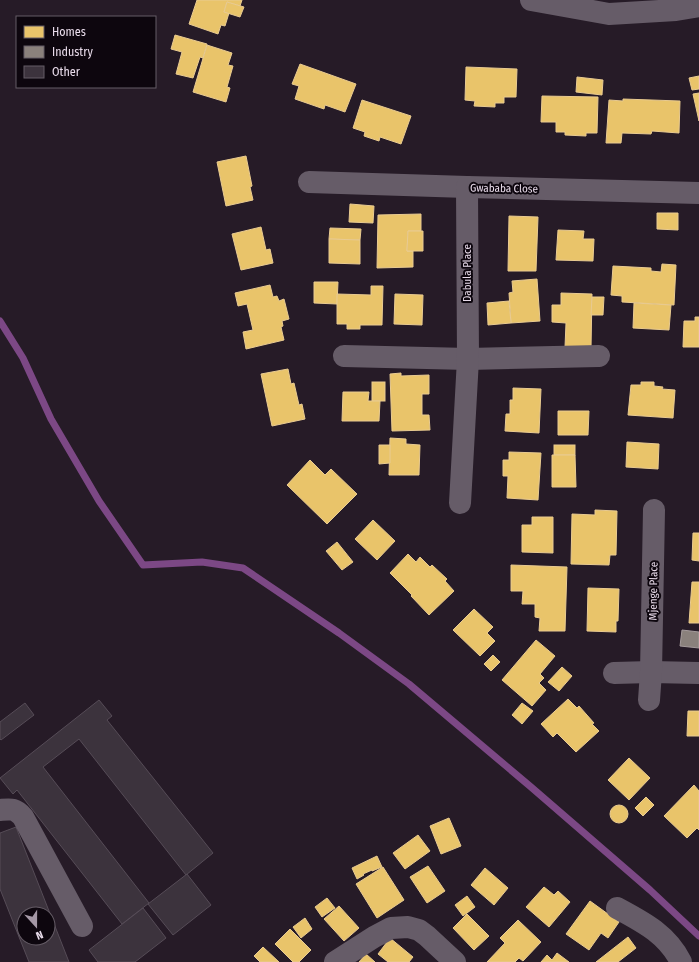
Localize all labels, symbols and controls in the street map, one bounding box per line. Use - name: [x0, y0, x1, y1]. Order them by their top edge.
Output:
- legend: [16, 16, 156, 88]
- text: Homes: [52, 25, 86, 39]
- text: Industry: [52, 45, 93, 59]
- text: Other: [52, 65, 81, 79]
- street label: Gwababa Close: [470, 181, 538, 196]
- street label: Dabula Place: [461, 244, 474, 302]
- street label: Mjenge Place: [646, 562, 661, 620]
- north arrow: [16, 906, 56, 946]
- text: N: [34, 928, 45, 942]

